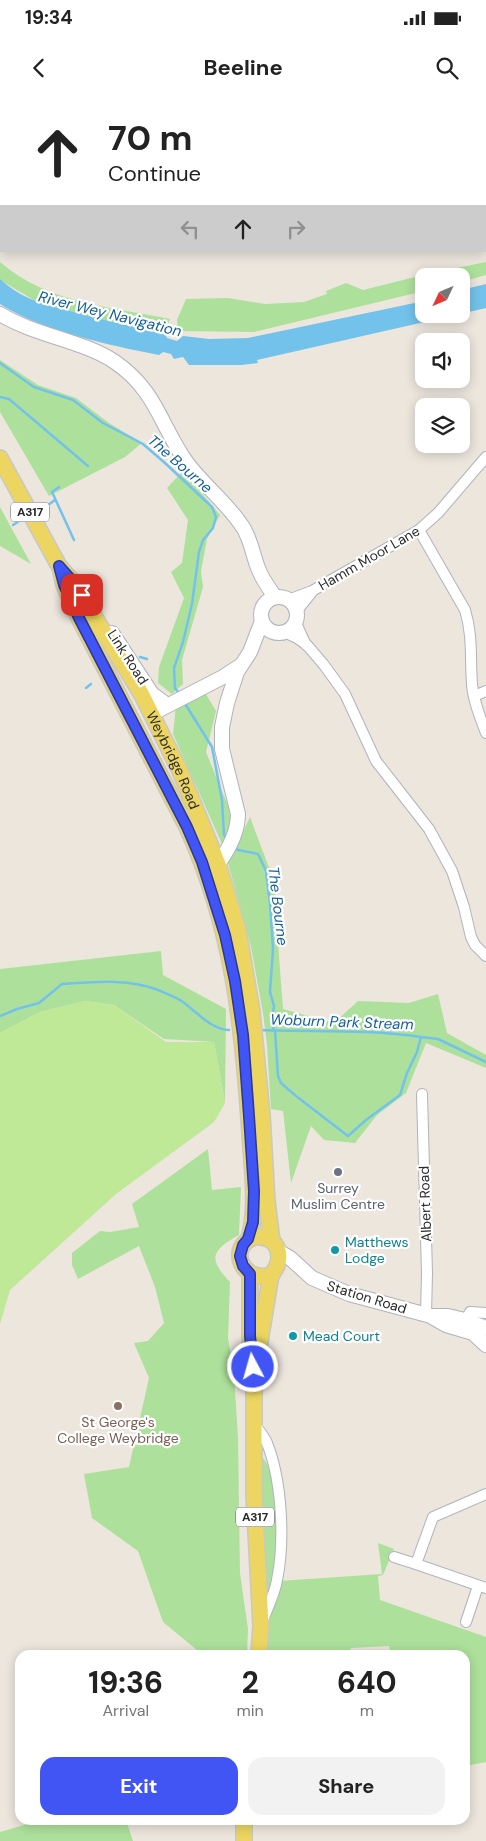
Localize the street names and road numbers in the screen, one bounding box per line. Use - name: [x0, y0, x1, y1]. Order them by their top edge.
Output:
- road number: A317: [11, 502, 49, 522]
- street label: Hamm Moor Lane: [315, 522, 423, 594]
- street label: Link Road: [104, 626, 152, 688]
- street label: Weybridge Road: [142, 708, 204, 812]
- street label: Albert Road: [415, 1166, 435, 1242]
- street label: Station Road: [325, 1276, 409, 1318]
- road number: A317: [236, 1508, 274, 1526]

